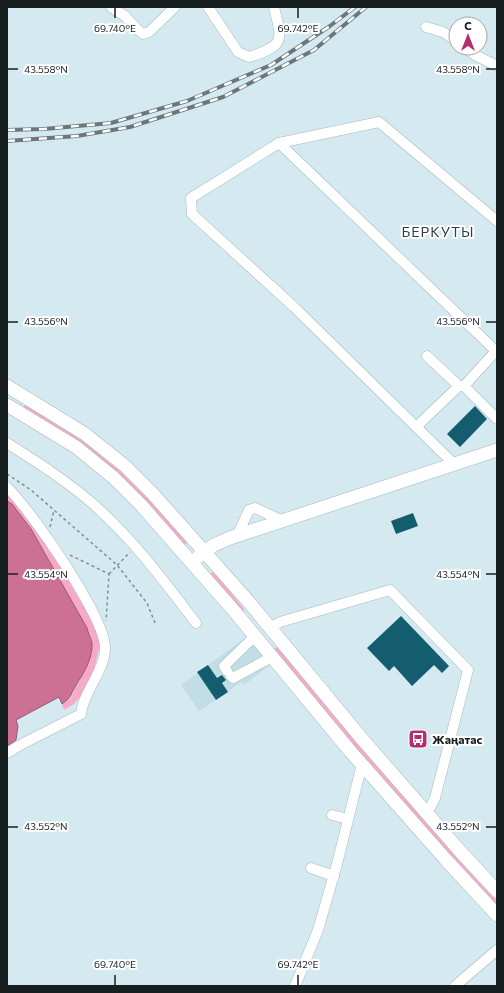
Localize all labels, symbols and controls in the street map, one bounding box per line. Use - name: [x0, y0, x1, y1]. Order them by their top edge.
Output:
- north arrow: [448, 16, 488, 56]
- text: С: [464, 19, 472, 32]
- text: 69.740°E: [94, 22, 136, 34]
- text: 69.742°E: [278, 22, 319, 34]
- text: 43.558°N: [24, 63, 68, 75]
- text: 43.558°N: [436, 63, 480, 75]
- district label: БЕРКУТЫ: [401, 223, 475, 240]
- text: 43.556°N: [24, 315, 68, 327]
- text: 43.556°N: [436, 315, 480, 327]
- text: 43.554°N: [24, 568, 68, 580]
- text: 43.554°N: [436, 568, 480, 580]
- bus stop icon: Жаңатас: [407, 728, 429, 750]
- place label: Жаңатас: [432, 732, 483, 746]
- text: 43.552°N: [24, 820, 68, 832]
- text: 43.552°N: [436, 820, 480, 832]
- text: 69.740°E: [94, 958, 136, 970]
- text: 69.742°E: [278, 958, 319, 970]

